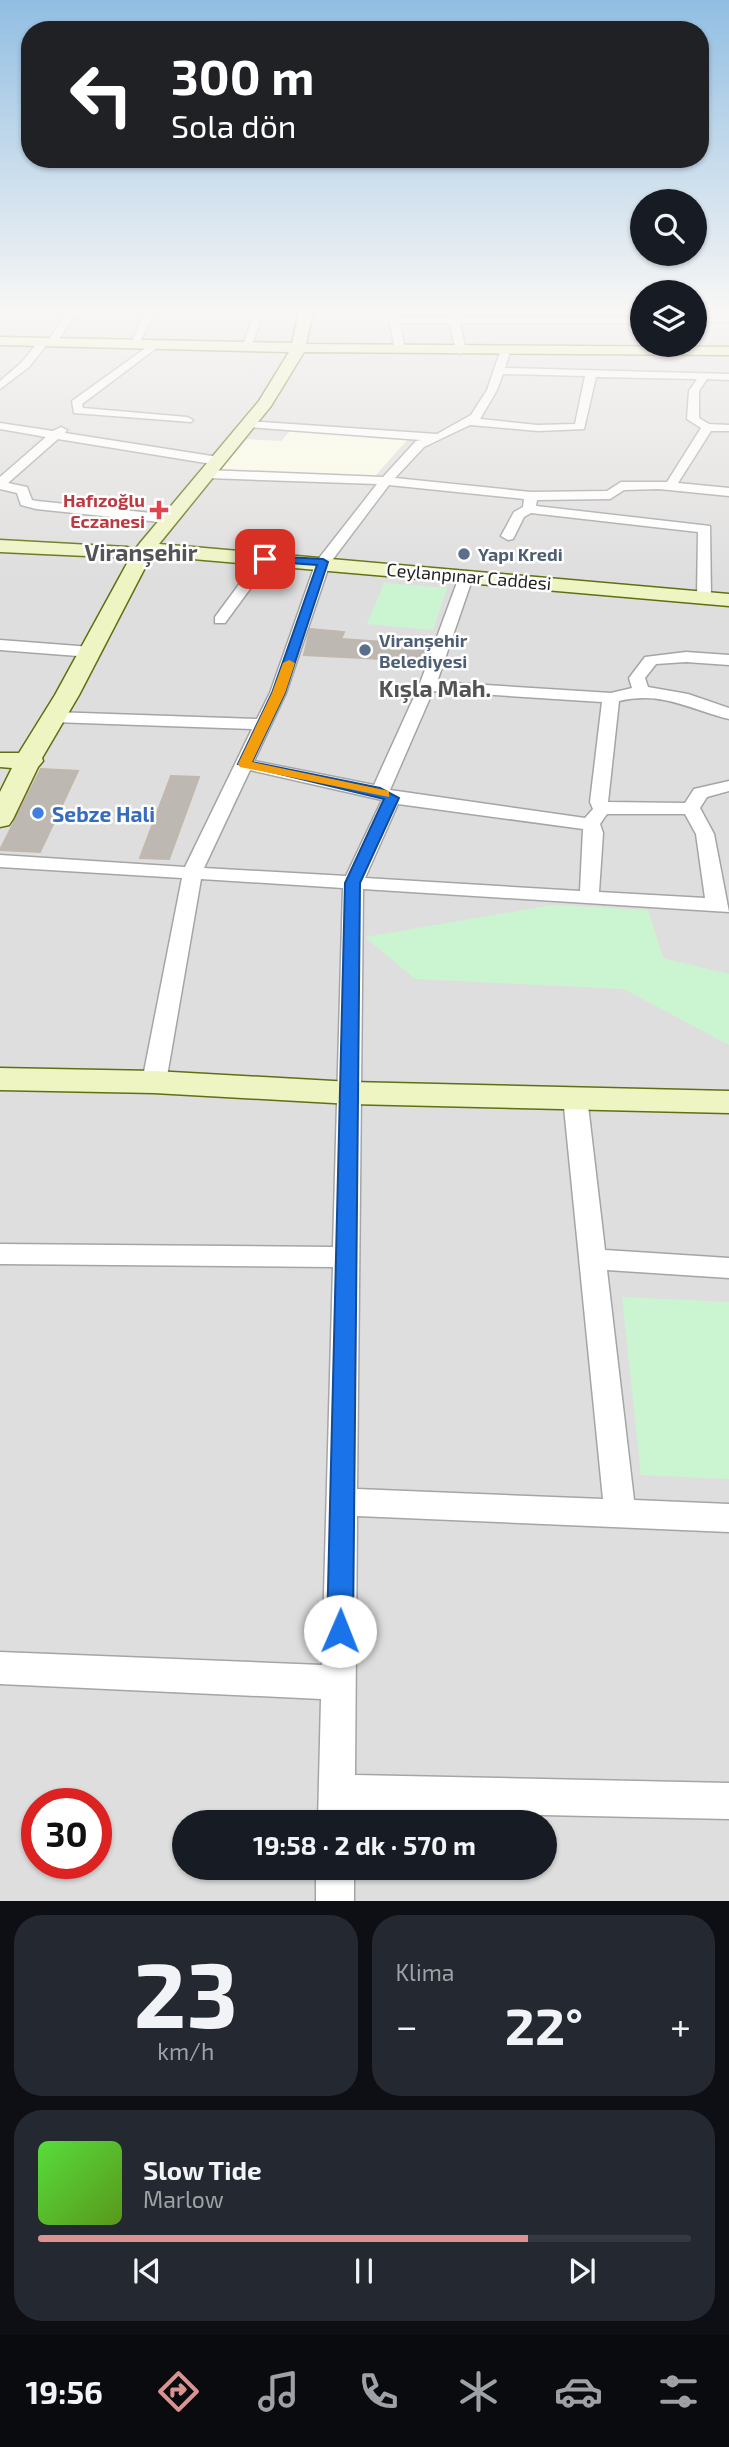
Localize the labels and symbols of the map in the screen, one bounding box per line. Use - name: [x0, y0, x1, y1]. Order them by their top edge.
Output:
- place label: Hafızoğlu Eczanesi: [63, 489, 145, 532]
- marker: Hafızoğlu Eczanesi: [151, 502, 167, 518]
- pin: [235, 529, 295, 589]
- district label: Viranşehir: [85, 538, 198, 568]
- place label: Yapı Kredi: [478, 543, 563, 565]
- marker: Yapı Kredi: [456, 546, 472, 562]
- street label: Ceylanpınar Caddesi: [386, 558, 552, 594]
- place label: Viranşehir Belediyesi: [379, 629, 468, 672]
- marker: Viranşehir Belediyesi: [357, 642, 373, 658]
- district label: Kışla Mah.: [379, 674, 491, 704]
- place label: Sebze Hali: [52, 801, 155, 826]
- marker: Sebze Hali: [30, 805, 46, 821]
- position arrow: [303, 1594, 377, 1668]
- speed limit sign: 30: [21, 1788, 112, 1879]

